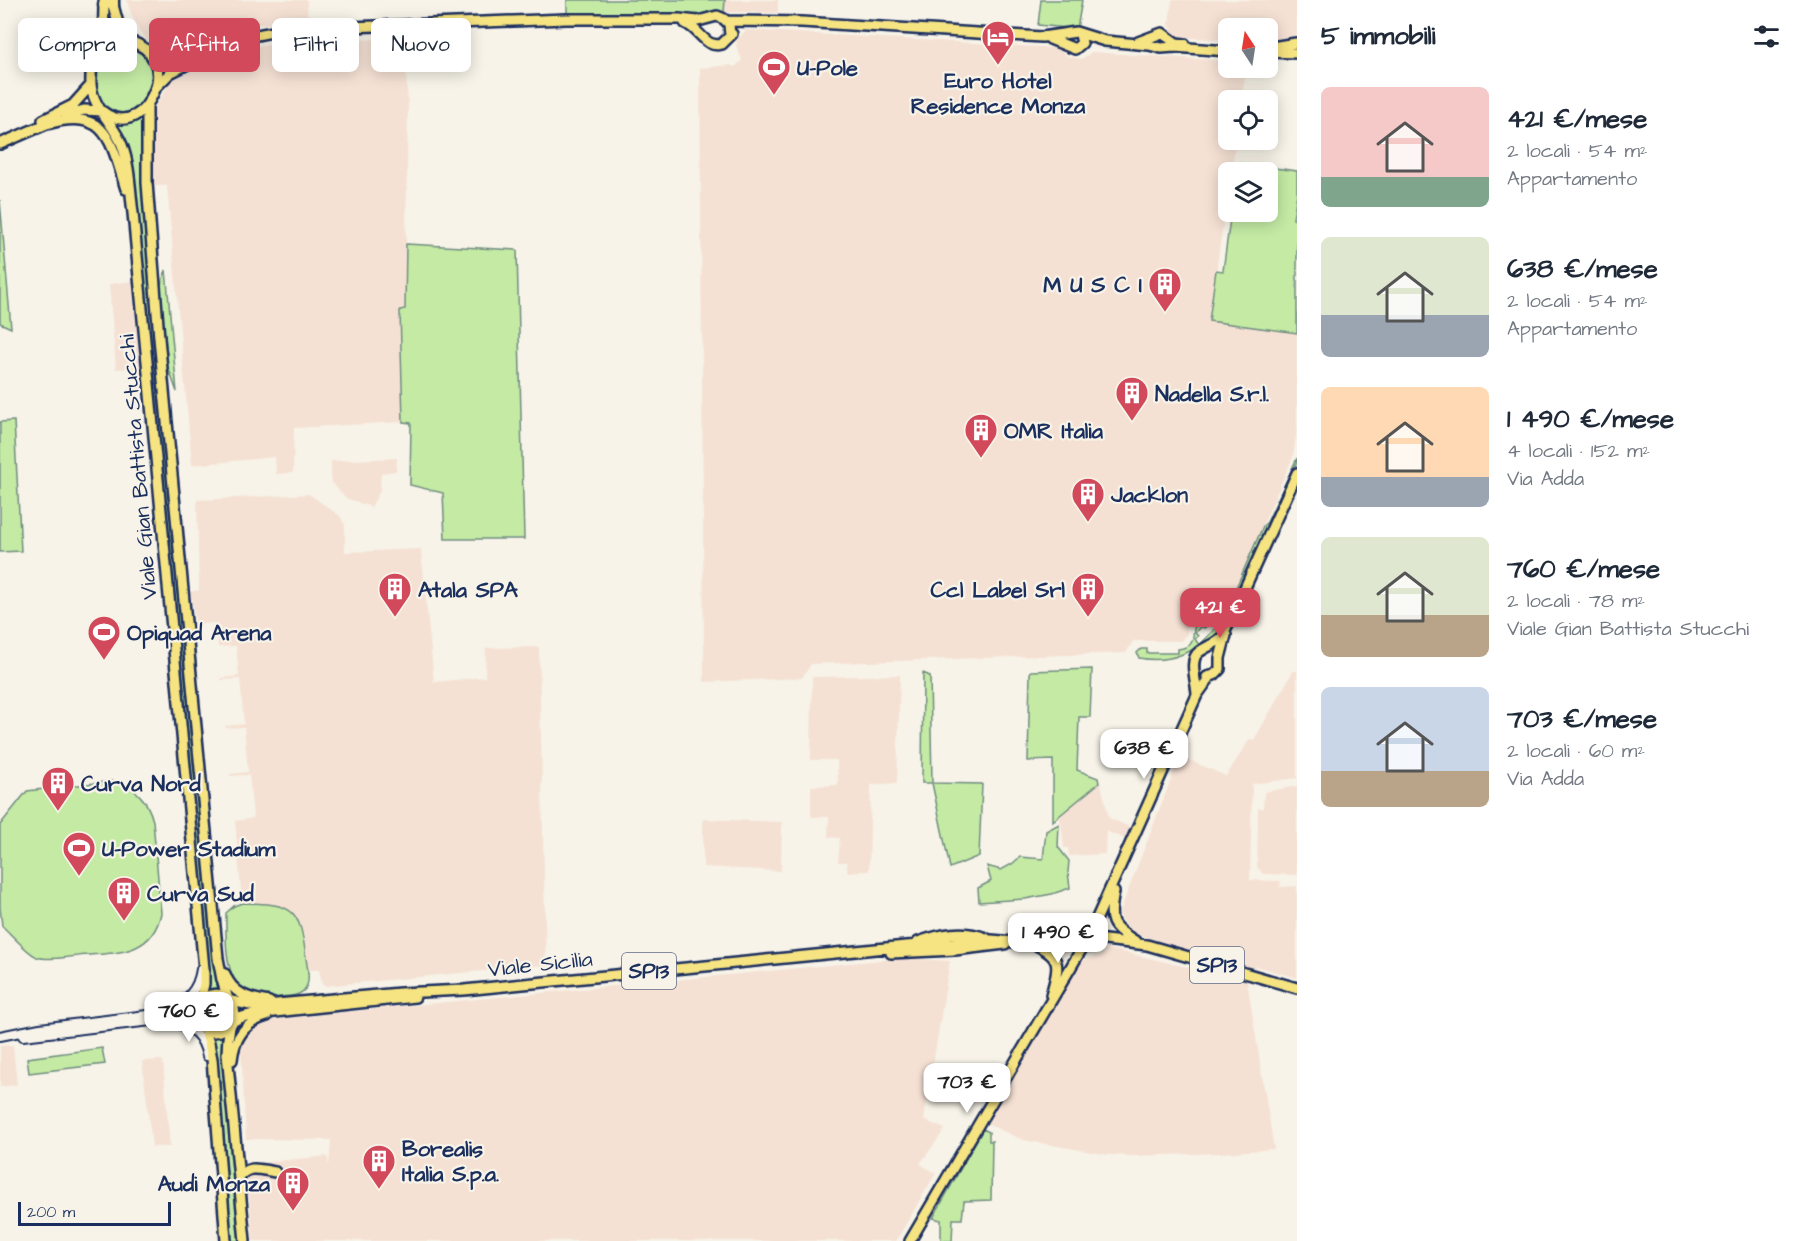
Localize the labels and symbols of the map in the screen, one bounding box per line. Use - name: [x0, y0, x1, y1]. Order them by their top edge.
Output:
- north arrow: [1218, 18, 1278, 78]
- hotel icon: Euro Hotel Residence Monza: [980, 19, 1016, 66]
- sports icon: U-Pole: [756, 49, 792, 96]
- place label: U-Pole: [797, 53, 858, 84]
- place label: Euro Hotel Residence Monza: [911, 66, 1086, 122]
- building icon: M U S C I: [1147, 266, 1183, 313]
- place label: M U S C I: [1043, 270, 1142, 301]
- street label: Viale Gian Battista Stucchi: [111, 333, 166, 601]
- building icon: Nadella S.r.l.: [1114, 375, 1150, 422]
- place label: Nadella S.r.l.: [1155, 379, 1269, 410]
- building icon: OMR Italia: [963, 412, 999, 459]
- place label: OMR Italia: [1004, 416, 1104, 447]
- building icon: Jacklon: [1070, 476, 1106, 523]
- place label: Jacklon: [1110, 480, 1188, 511]
- building icon: Atala SPA: [377, 571, 413, 618]
- building icon: Ccl Label Srl: [1070, 571, 1106, 618]
- place label: Atala SPA: [418, 575, 519, 606]
- place label: Ccl Label Srl: [931, 575, 1066, 606]
- pin: 421 €: [1178, 588, 1262, 639]
- sports icon: Opiquad Arena: [86, 614, 122, 661]
- place label: Opiquad Arena: [127, 618, 272, 649]
- pin: 638 €: [1102, 729, 1186, 780]
- building icon: Curva Nord: [40, 765, 76, 812]
- place label: Curva Nord: [81, 769, 202, 800]
- sports icon: U-Power Stadium: [61, 830, 97, 877]
- place label: U-Power Stadium: [102, 834, 276, 865]
- building icon: Curva Sud: [106, 875, 142, 922]
- place label: Curva Sud: [147, 879, 255, 910]
- pin: 1 490 €: [1003, 913, 1113, 964]
- street label: Viale Sicilia: [486, 944, 594, 985]
- road number: SP13: [1190, 947, 1244, 983]
- road number: SP13: [622, 953, 676, 989]
- pin: 760 €: [147, 992, 231, 1043]
- pin: 703 €: [925, 1063, 1009, 1114]
- place label: Borealis Italia S.p.a.: [402, 1134, 499, 1190]
- building icon: Borealis Italia S.p.a.: [361, 1143, 397, 1190]
- building icon: Audi Monza: [275, 1165, 311, 1212]
- place label: Audi Monza: [158, 1169, 271, 1200]
- scale bar: [18, 1199, 171, 1226]

